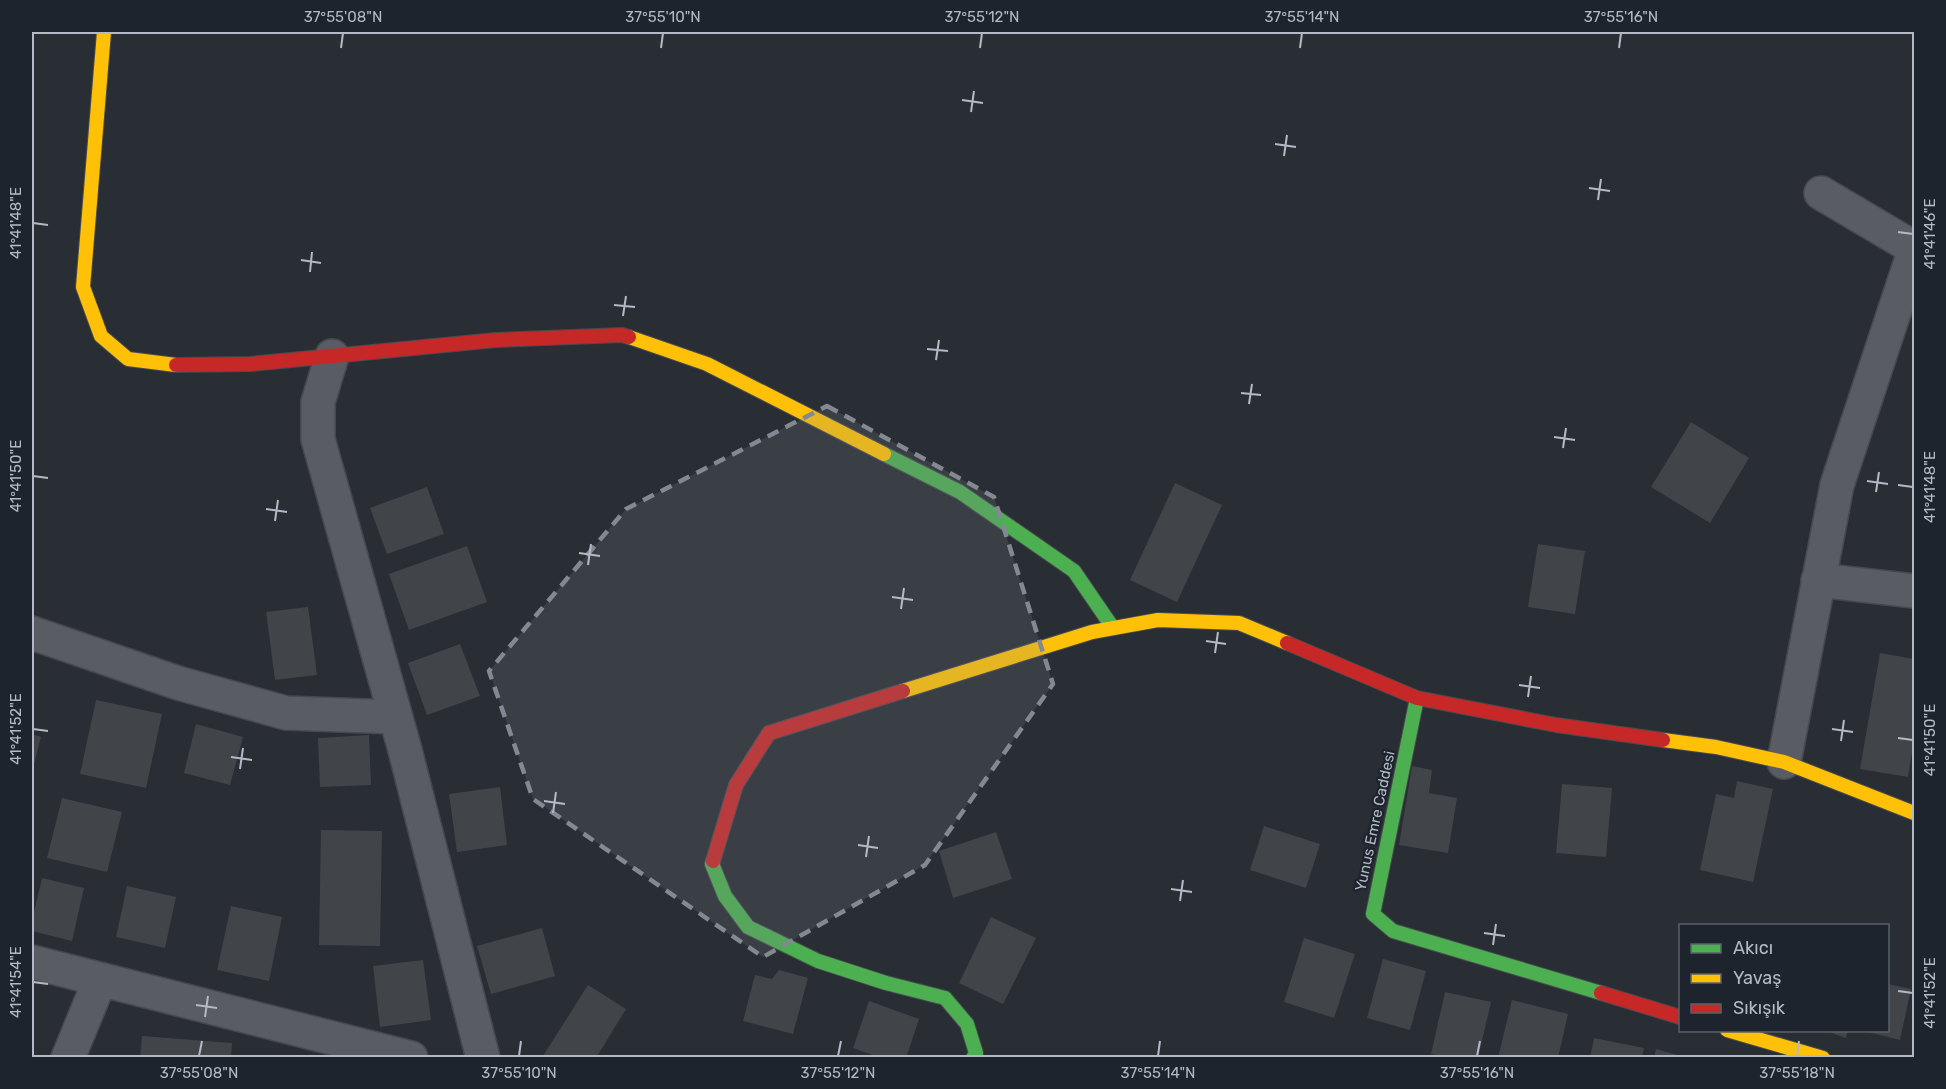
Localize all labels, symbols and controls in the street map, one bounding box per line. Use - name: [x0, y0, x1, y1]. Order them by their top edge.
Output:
- text: 37°55'08"N: [304, 8, 382, 26]
- text: 37°55'10"N: [625, 8, 701, 26]
- text: 37°55'12"N: [945, 8, 1019, 26]
- text: 37°55'14"N: [1264, 8, 1340, 26]
- text: 37°55'16"N: [1584, 8, 1658, 26]
- text: 41°41'48"E: [7, 187, 25, 259]
- text: 41°41'46"E: [1921, 198, 1939, 270]
- text: 41°41'50"E: [7, 440, 25, 512]
- text: 41°41'48"E: [1921, 451, 1939, 523]
- text: 41°41'52"E: [7, 693, 25, 765]
- text: 41°41'50"E: [1921, 704, 1939, 776]
- street label: Yunus Emre Caddesi: [1351, 749, 1399, 893]
- legend: [1679, 924, 1889, 1032]
- text: Akıcı: [1733, 937, 1773, 959]
- text: 41°41'54"E: [7, 946, 25, 1018]
- text: 41°41'52"E: [1921, 957, 1939, 1029]
- text: Yavaş: [1733, 967, 1781, 989]
- text: Sıkışık: [1733, 997, 1786, 1019]
- text: 37°55'08"N: [160, 1064, 238, 1082]
- text: 37°55'10"N: [481, 1064, 557, 1082]
- text: 37°55'12"N: [801, 1064, 875, 1082]
- text: 37°55'14"N: [1120, 1064, 1196, 1082]
- text: 37°55'16"N: [1440, 1064, 1514, 1082]
- text: 37°55'18"N: [1759, 1064, 1835, 1082]

